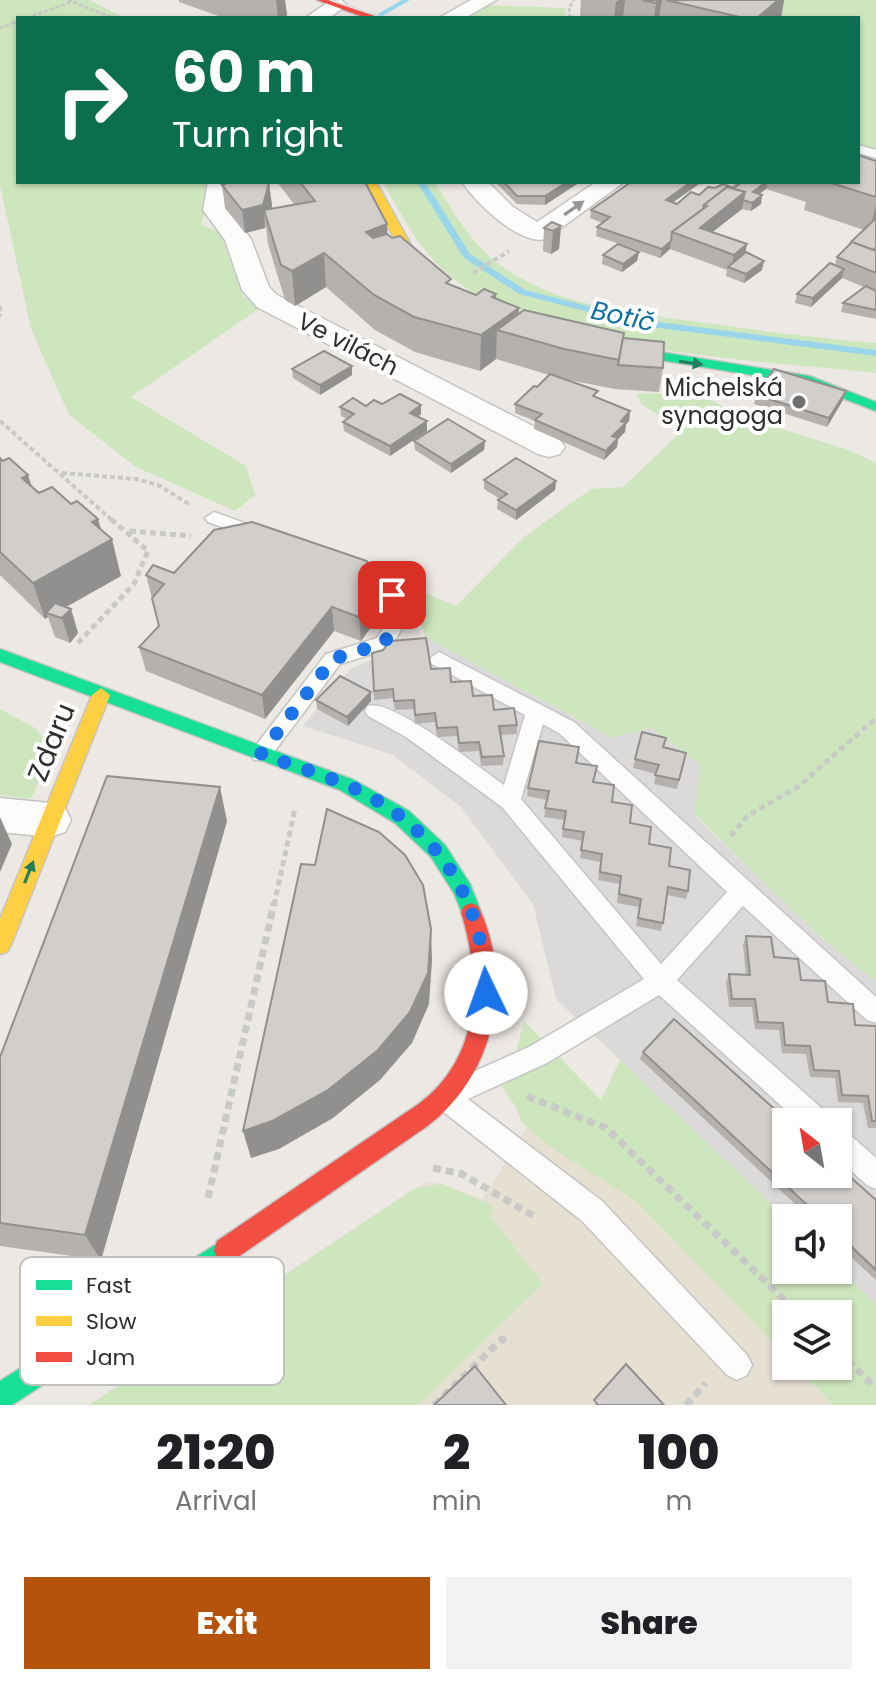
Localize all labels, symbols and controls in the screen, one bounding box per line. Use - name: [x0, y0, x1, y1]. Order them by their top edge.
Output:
- text: 60 m: [172, 33, 315, 112]
- icon: right: [40, 48, 144, 152]
- text: Turn right: [172, 109, 343, 160]
- one-way arrow: [564, 201, 585, 216]
- water label: Botič: [588, 292, 658, 340]
- street label: Ve vilách: [292, 304, 404, 383]
- one-way arrow: [679, 357, 704, 370]
- place label: Michelská synagoga: [661, 371, 783, 432]
- marker: Michelská synagoga: [790, 393, 808, 411]
- pin: [358, 561, 426, 629]
- icon: arrive: [370, 573, 414, 617]
- street label: Zdaru: [18, 697, 85, 787]
- one-way arrow: [23, 860, 36, 884]
- position arrow: [444, 951, 528, 1035]
- north arrow: [772, 1108, 852, 1188]
- map controls: [772, 1108, 852, 1380]
- button: sound: [772, 1204, 852, 1284]
- legend: [20, 1257, 284, 1385]
- text: Fast: [86, 1270, 131, 1301]
- button: layers: [772, 1300, 852, 1380]
- text: Slow: [86, 1306, 136, 1337]
- text: Jam: [86, 1342, 135, 1373]
- text: 21:20: [156, 1419, 276, 1486]
- text: 2: [443, 1419, 470, 1486]
- text: 100: [638, 1419, 720, 1486]
- text: Arrival: [175, 1483, 257, 1519]
- text: min: [432, 1483, 482, 1519]
- text: m: [665, 1483, 692, 1519]
- button: Exit: [24, 1577, 430, 1669]
- button: Share: [446, 1577, 852, 1669]

